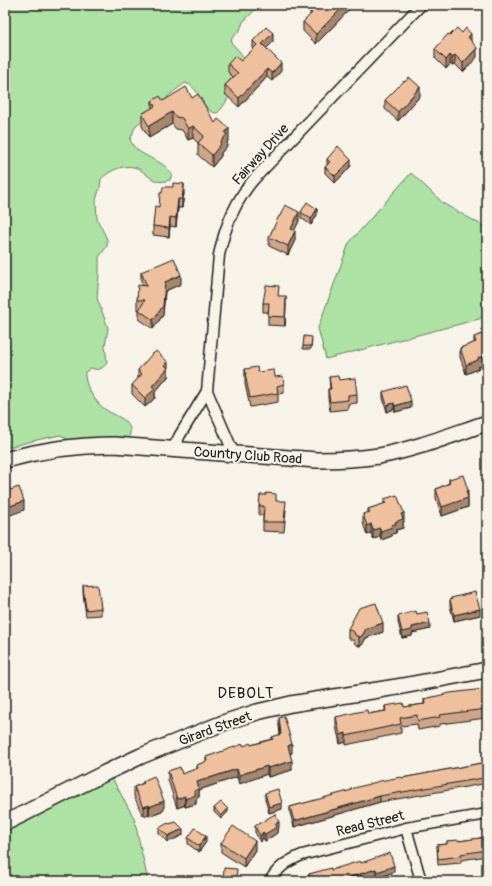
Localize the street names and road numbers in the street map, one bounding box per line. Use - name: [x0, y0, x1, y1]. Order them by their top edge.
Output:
- street label: Fairway Drive: [228, 120, 292, 188]
- street label: Country Club Road: [193, 443, 303, 468]
- street label: Girard Street: [177, 707, 254, 749]
- street label: Read Street: [334, 807, 406, 840]

